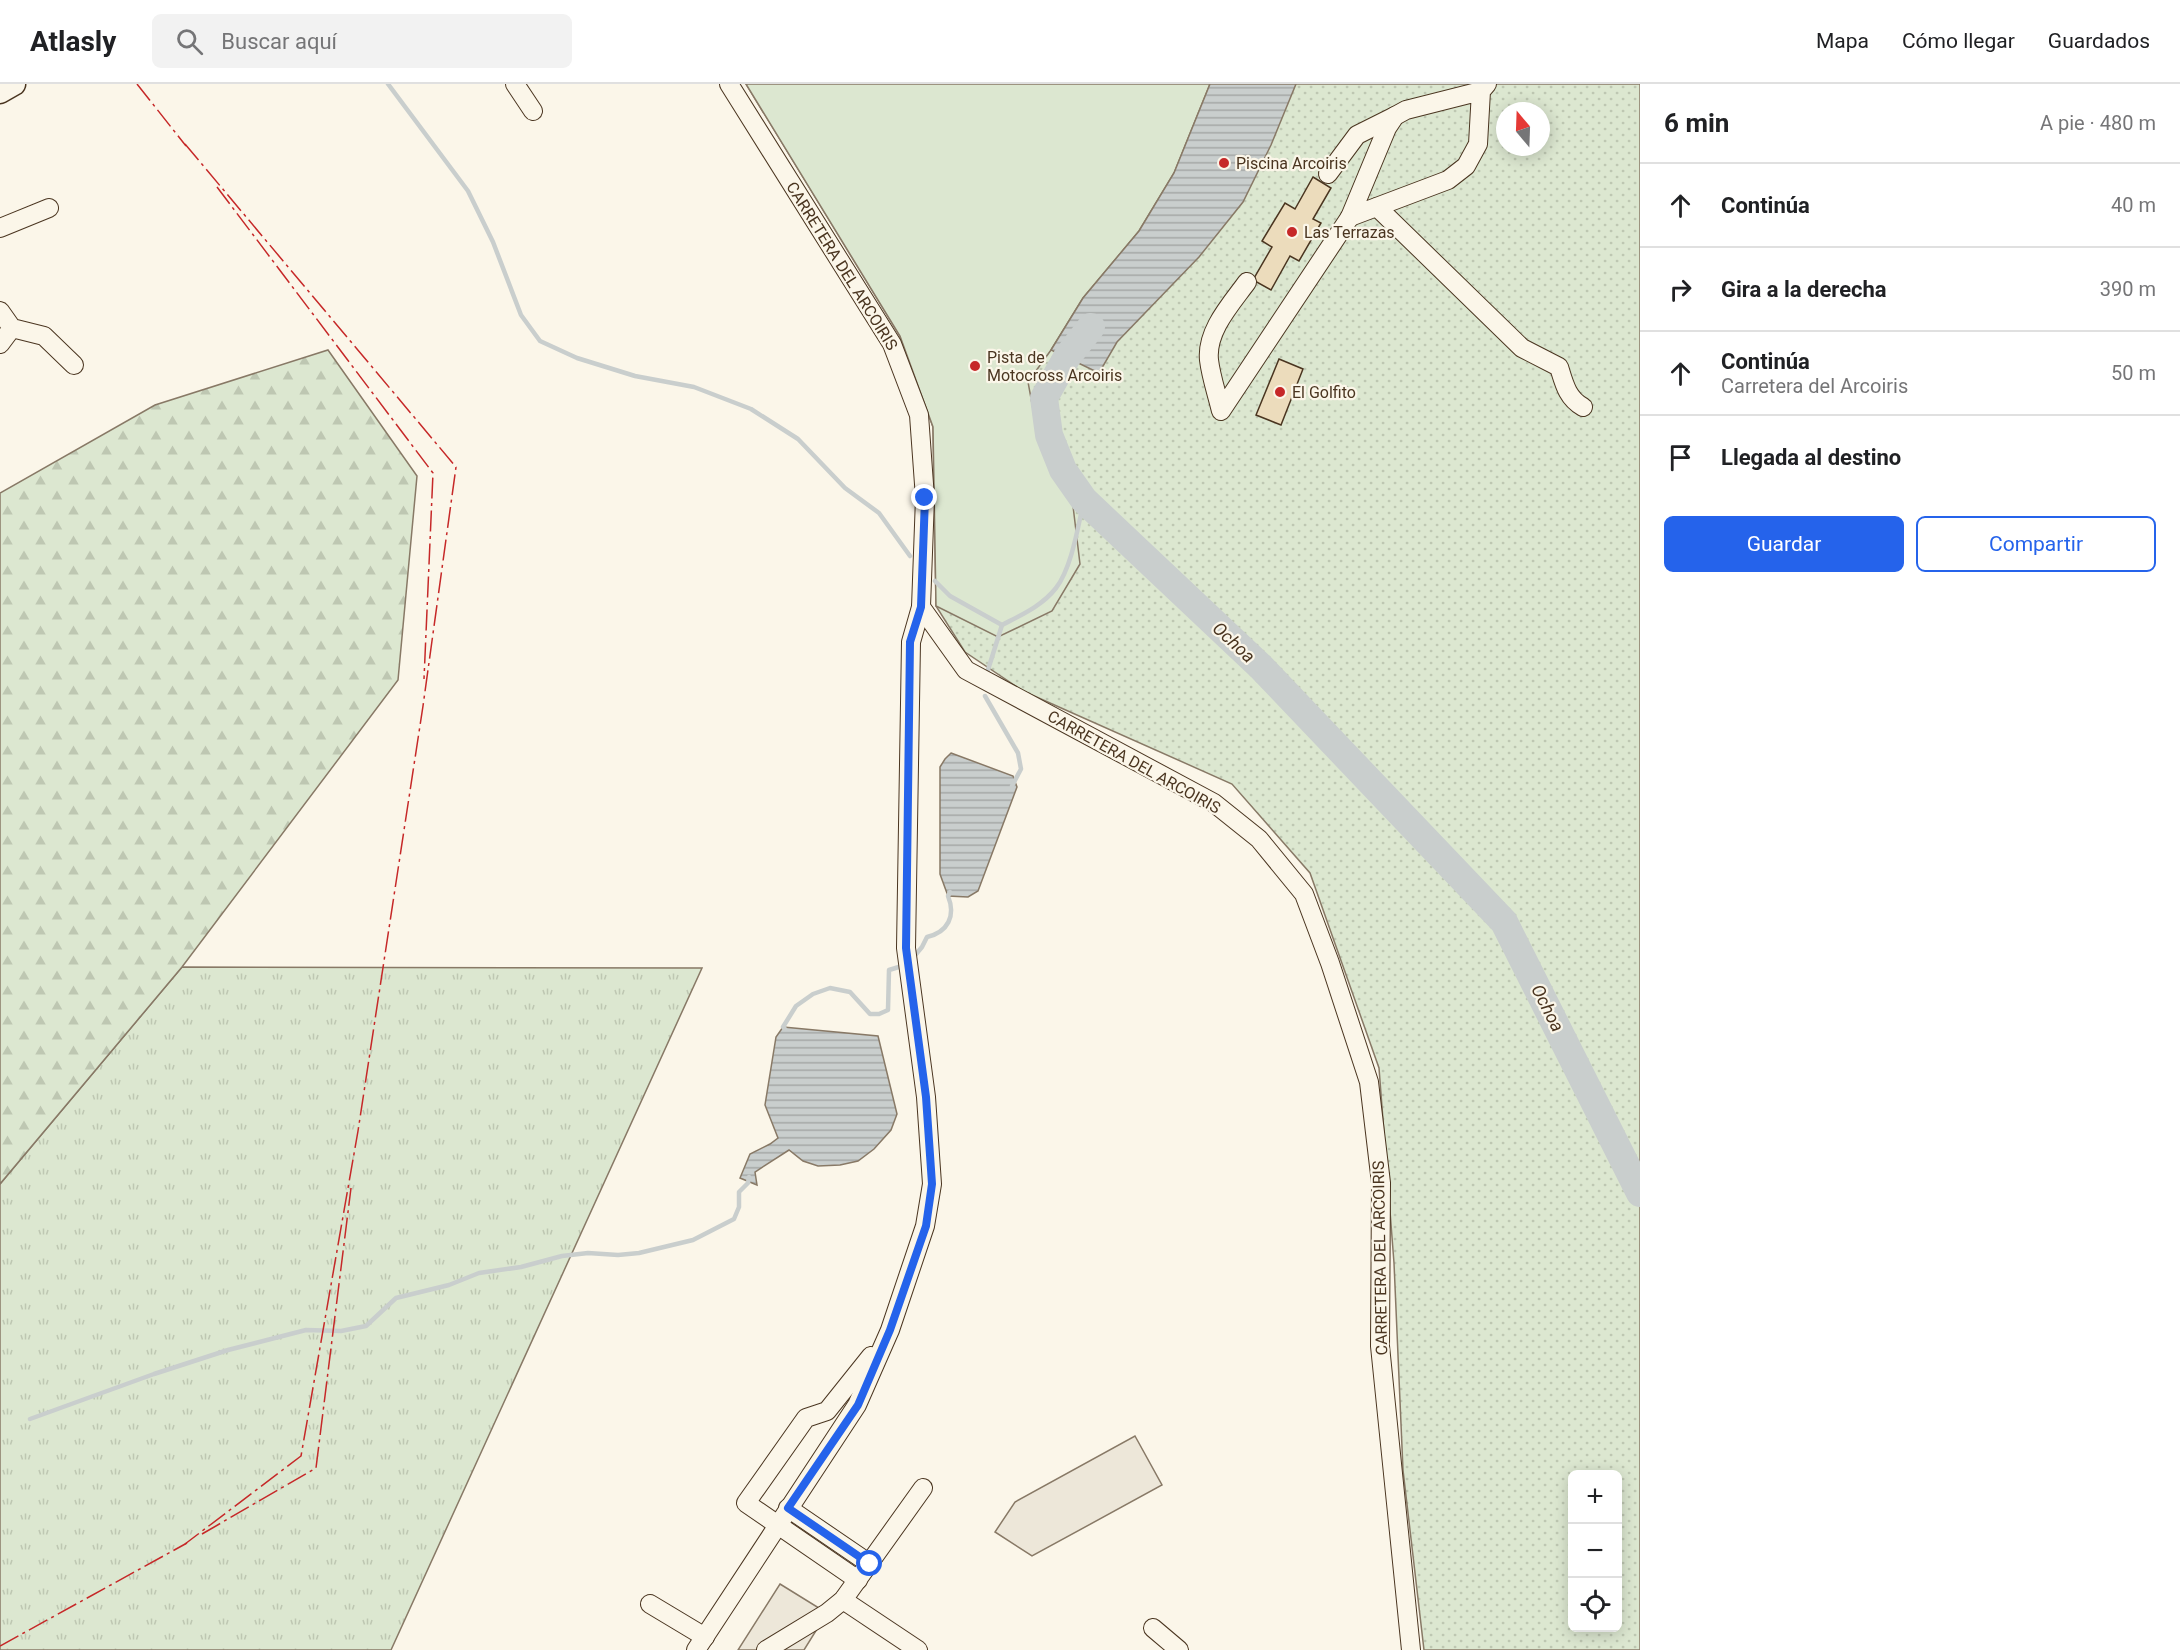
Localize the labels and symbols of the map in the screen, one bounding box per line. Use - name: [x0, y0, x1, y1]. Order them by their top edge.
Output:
- north arrow: [1496, 102, 1550, 156]
- place label: Piscina Arcoiris: [1236, 154, 1347, 173]
- marker: Piscina Arcoiris: [1217, 156, 1231, 170]
- street label: CARRETERA DEL ARCOIRIS: [782, 178, 902, 354]
- place label: Las Terrazas: [1304, 223, 1395, 242]
- marker: Las Terrazas: [1285, 225, 1299, 239]
- place label: Pista de Motocross Arcoiris: [987, 348, 1122, 385]
- marker: Pista de Motocross Arcoiris: [968, 359, 982, 373]
- place label: El Golfito: [1292, 383, 1356, 402]
- marker: El Golfito: [1273, 385, 1287, 399]
- route end: [911, 484, 937, 510]
- water label: Ochoa: [1208, 617, 1260, 667]
- street label: CARRETERA DEL ARCOIRIS: [1044, 706, 1224, 818]
- water label: Ochoa: [1527, 981, 1569, 1035]
- street label: CARRETERA DEL ARCOIRIS: [1369, 1161, 1391, 1355]
- route start: [856, 1550, 882, 1576]

